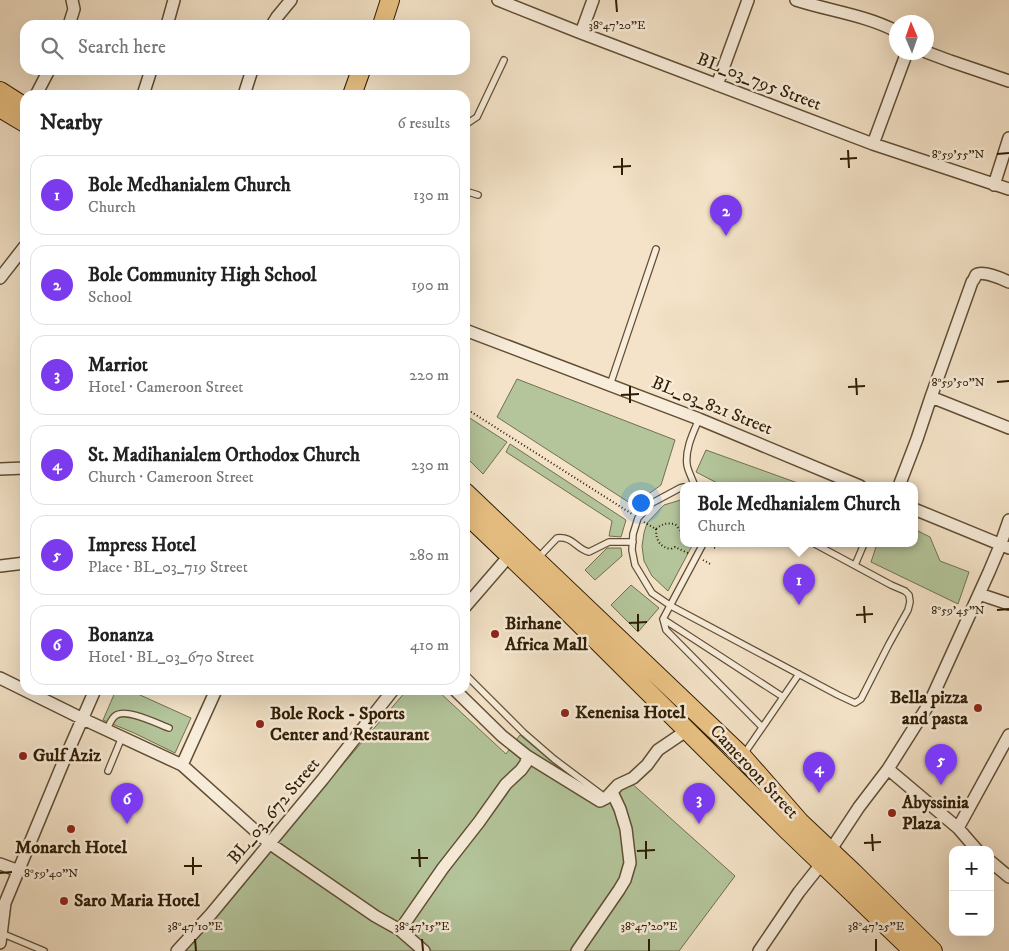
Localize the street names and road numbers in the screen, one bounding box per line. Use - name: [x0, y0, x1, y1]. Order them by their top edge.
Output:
- street label: BL_03_795 Street: [694, 48, 825, 116]
- street label: BL_03_821 Street: [648, 372, 776, 440]
- street label: Cameroon Street: [705, 720, 803, 824]
- street label: BL_03_672 Street: [223, 753, 325, 869]

